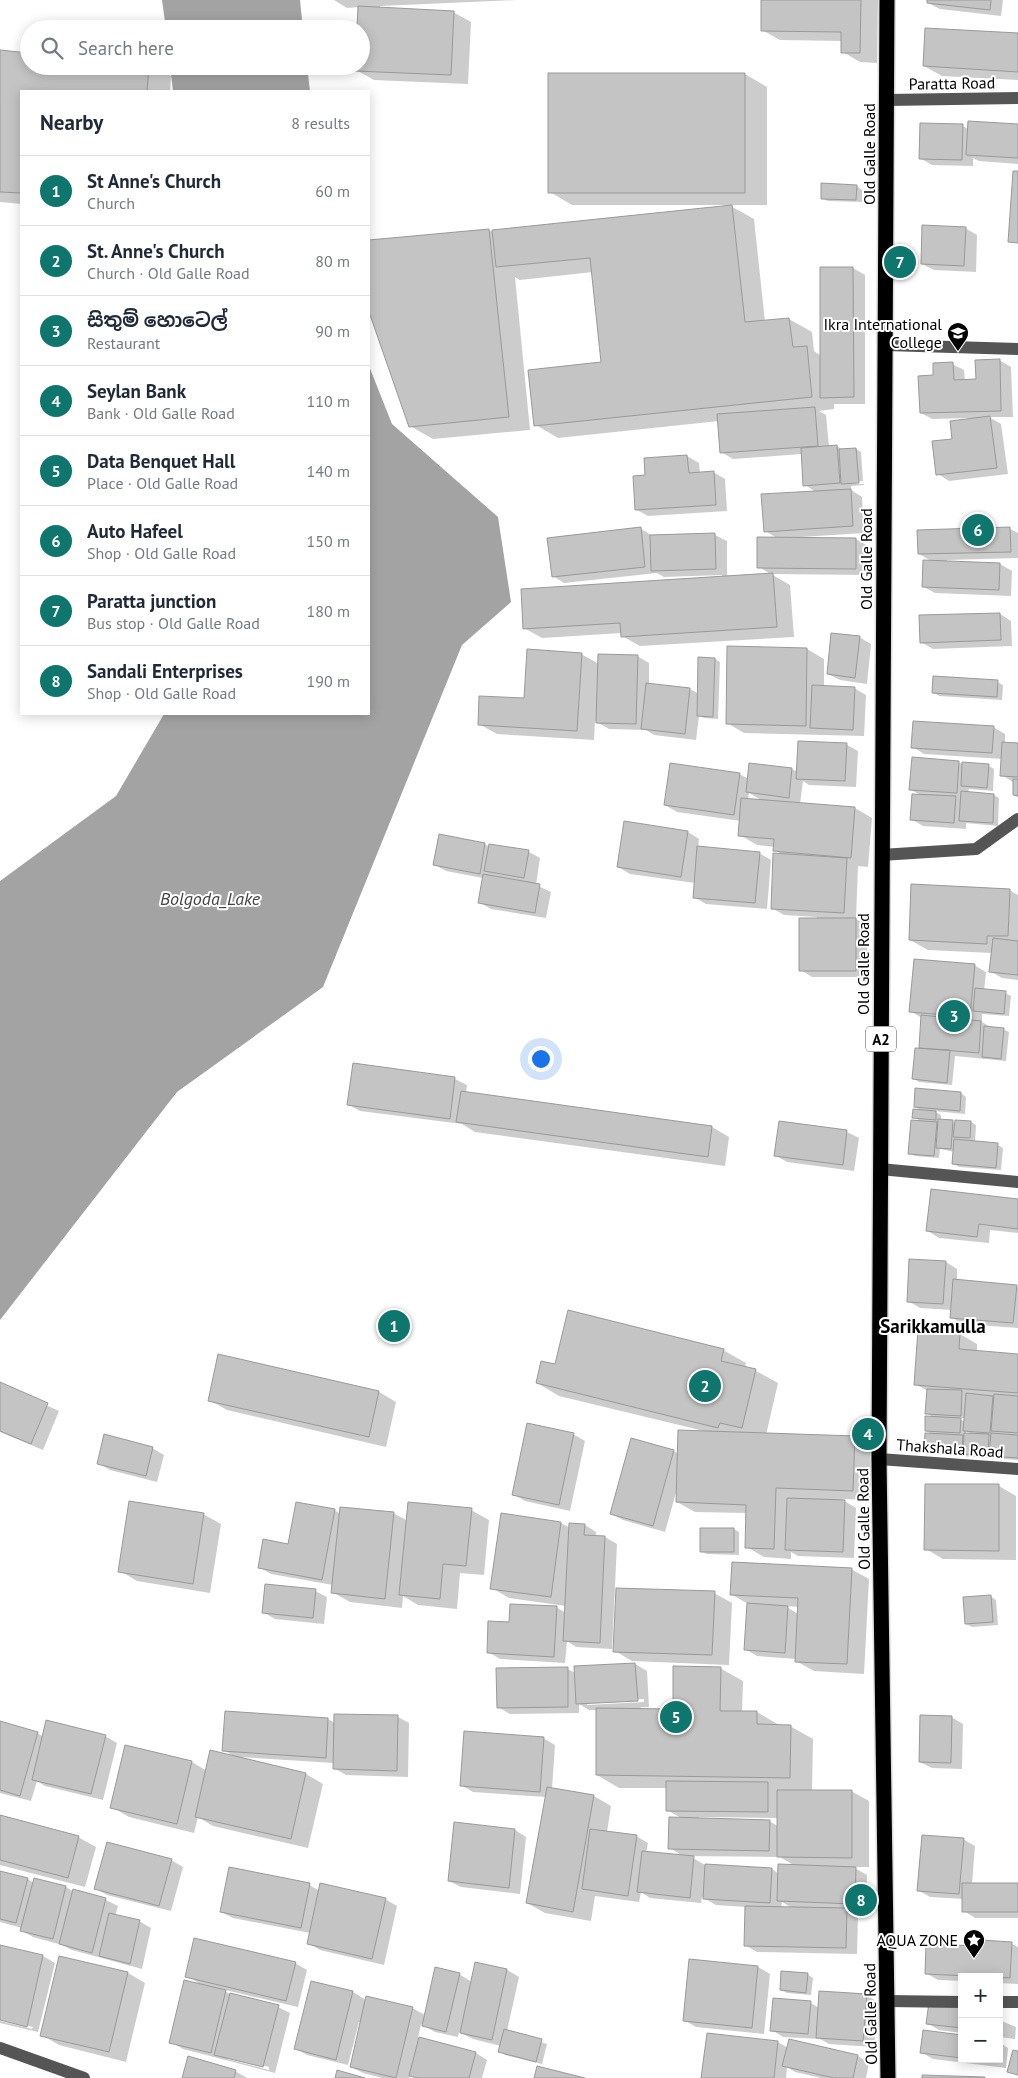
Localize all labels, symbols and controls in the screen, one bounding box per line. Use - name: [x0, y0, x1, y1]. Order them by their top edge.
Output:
- search box: [20, 20, 370, 75]
- icon: search: [38, 34, 66, 62]
- text: Search here: [78, 36, 174, 60]
- street label: Paratta Road: [909, 72, 995, 94]
- street label: Old Galle Road: [859, 103, 879, 205]
- text: Nearby: [40, 109, 103, 136]
- text: 8 results: [291, 113, 350, 133]
- text: St Anne's Church: [87, 169, 221, 193]
- text: 1: [51, 181, 61, 201]
- text: 60 m: [315, 181, 350, 201]
- text: Church: [87, 193, 135, 213]
- text: St. Anne's Church: [87, 239, 224, 263]
- pin: 7: [884, 243, 916, 281]
- text: 2: [51, 251, 61, 271]
- text: 80 m: [315, 251, 350, 271]
- text: Church · Old Galle Road: [87, 263, 250, 283]
- text: සිතුම් හොටෙල්: [87, 308, 228, 332]
- place label: Ikra International College: [823, 314, 942, 352]
- text: 3: [51, 321, 61, 341]
- text: 90 m: [315, 321, 350, 341]
- school or university icon: Ikra International College: [946, 321, 970, 352]
- text: Restaurant: [87, 333, 160, 353]
- text: Seylan Bank: [87, 379, 186, 403]
- text: 4: [51, 391, 61, 411]
- text: 110 m: [307, 391, 350, 411]
- text: Bank · Old Galle Road: [87, 403, 235, 423]
- text: Data Benquet Hall: [87, 449, 235, 473]
- text: 5: [51, 461, 61, 481]
- text: 140 m: [307, 461, 350, 481]
- text: Place · Old Galle Road: [87, 473, 238, 493]
- street label: Old Galle Road: [856, 508, 876, 610]
- pin: 6: [962, 511, 994, 549]
- text: Auto Hafeel: [87, 519, 183, 543]
- text: 6: [51, 531, 61, 551]
- text: 150 m: [307, 531, 350, 551]
- text: Shop · Old Galle Road: [87, 543, 236, 563]
- text: Paratta junction: [87, 589, 216, 613]
- text: 7: [51, 601, 61, 621]
- text: 180 m: [307, 601, 350, 621]
- text: Bus stop · Old Galle Road: [87, 613, 260, 633]
- text: Sandali Enterprises: [87, 659, 243, 683]
- text: 8: [51, 671, 61, 691]
- text: 190 m: [307, 671, 350, 691]
- text: Shop · Old Galle Road: [87, 683, 236, 703]
- water label: Bolgoda_Lake: [160, 887, 261, 910]
- street label: Old Galle Road: [853, 913, 873, 1015]
- pin: 3: [938, 997, 970, 1035]
- road number: A2: [866, 1026, 896, 1052]
- your location: [528, 1046, 554, 1072]
- pin: 1: [378, 1307, 410, 1345]
- district label: Sarikkamulla: [880, 1314, 986, 1338]
- pin: 2: [689, 1367, 721, 1405]
- pin: 4: [852, 1415, 884, 1453]
- street label: Thakshala Road: [896, 1434, 1004, 1462]
- street label: Old Galle Road: [852, 1468, 874, 1570]
- pin: 5: [660, 1698, 692, 1736]
- pin: 8: [845, 1881, 877, 1919]
- place icon: AQUA ZONE: [962, 1928, 986, 1959]
- place label: AQUA ZONE: [876, 1930, 958, 1950]
- street label: Old Galle Road: [859, 1963, 881, 2065]
- map controls: [958, 1973, 1003, 2063]
- button: +: [958, 1973, 1003, 2018]
- button: −: [958, 2018, 1003, 2063]

